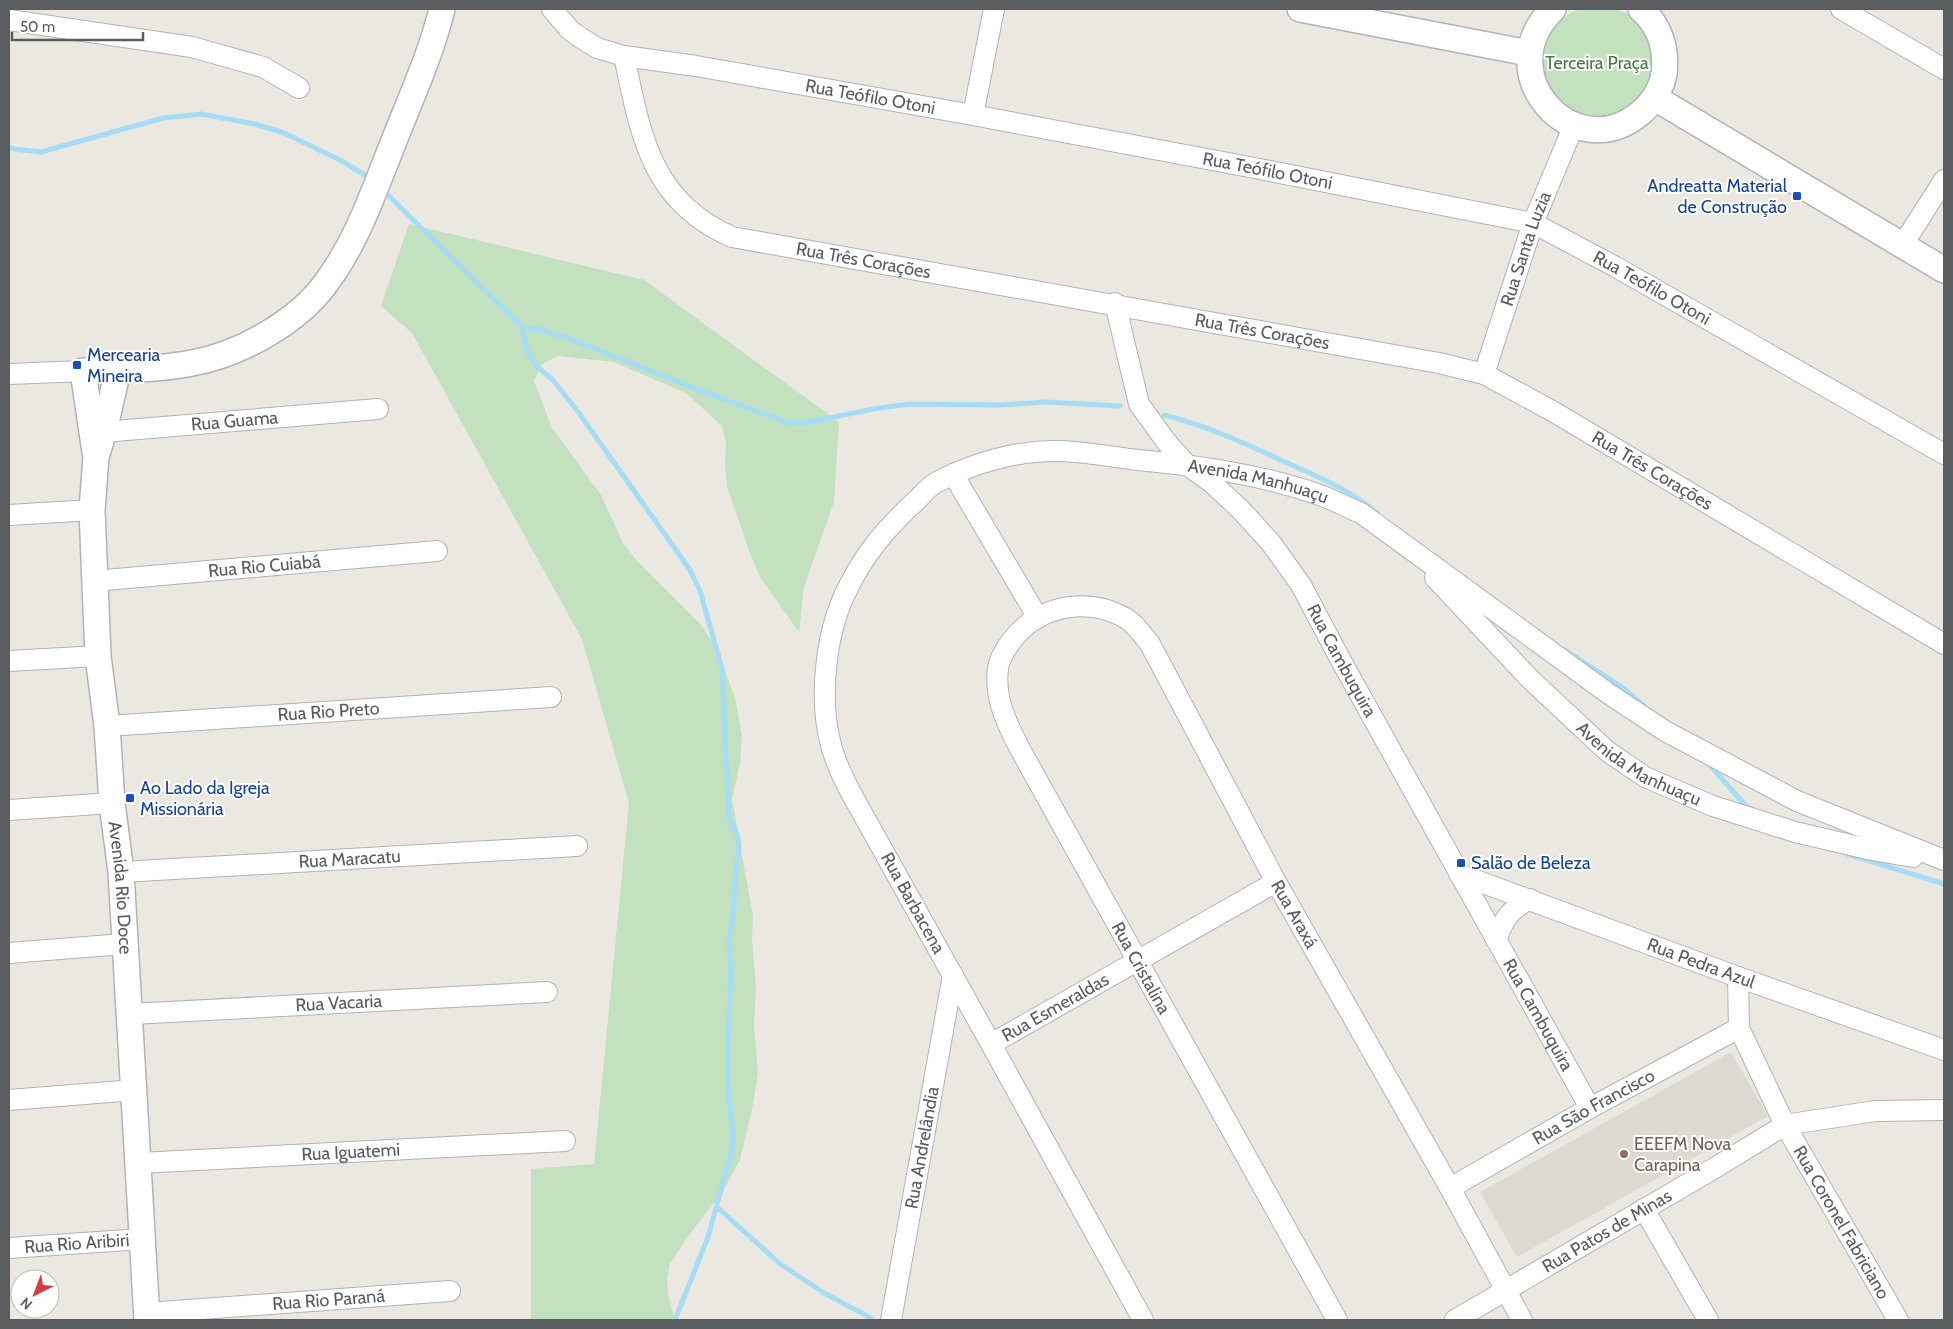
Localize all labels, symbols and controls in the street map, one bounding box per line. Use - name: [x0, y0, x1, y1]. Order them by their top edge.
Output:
- scale bar: [12, 10, 144, 42]
- text: 50 m: [20, 18, 55, 36]
- park label: Terceira Praça: [1545, 52, 1649, 74]
- street label: Rua Teófilo Otoni: [804, 75, 937, 119]
- street label: Rua Teófilo Otoni: [1201, 147, 1334, 194]
- place label: Andreatta Material de Construção: [1647, 175, 1788, 218]
- street label: Rua Santa Luzia: [1496, 188, 1556, 309]
- marker: Andreatta Material de Construção: [1791, 190, 1803, 202]
- street label: Rua Três Corações: [794, 238, 933, 283]
- street label: Rua Teófilo Otoni: [1589, 246, 1715, 330]
- street label: Rua Três Corações: [1193, 309, 1331, 354]
- place label: Mercearia Mineira: [87, 344, 160, 387]
- marker: Mercearia Mineira: [71, 359, 83, 371]
- street label: Rua Guama: [190, 406, 279, 436]
- street label: Rua Três Corações: [1588, 426, 1717, 515]
- street label: Avenida Manhuaçu: [1187, 455, 1332, 508]
- street label: Rua Rio Cuiabá: [207, 550, 322, 582]
- street label: Rua Cambuquira: [1302, 600, 1381, 721]
- street label: Rua Rio Preto: [277, 697, 380, 726]
- street label: Avenida Manhuaçu: [1572, 717, 1704, 811]
- place label: Ao Lado da Igreja Missionária: [140, 777, 270, 820]
- marker: Ao Lado da Igreja Missionária: [124, 792, 136, 804]
- street label: Avenida Rio Doce: [103, 820, 137, 955]
- street label: Rua Maracatu: [298, 845, 401, 873]
- street label: Rua Barbacena: [876, 848, 950, 958]
- place label: Salão de Beleza: [1471, 852, 1591, 874]
- marker: Salão de Beleza: [1455, 857, 1467, 869]
- street label: Rua Araxá: [1266, 876, 1323, 953]
- street label: Rua Cristalina: [1107, 918, 1176, 1018]
- street label: Rua Pedra Azul: [1644, 933, 1759, 993]
- street label: Rua Cambuquira: [1498, 955, 1578, 1075]
- street label: Rua Esmeraldas: [998, 968, 1113, 1047]
- street label: Rua Vacaria: [295, 990, 383, 1016]
- street label: Rua São Francisco: [1529, 1064, 1659, 1149]
- street label: Rua Andrelândia: [900, 1084, 944, 1211]
- place label: EEEFM Nova Carapina: [1634, 1133, 1732, 1176]
- street label: Rua Iguatemi: [301, 1139, 401, 1166]
- street label: Rua Coronel Fabriciano: [1788, 1142, 1895, 1303]
- marker: EEEFM Nova Carapina: [1618, 1148, 1630, 1160]
- street label: Rua Patos de Minas: [1538, 1185, 1676, 1278]
- street label: Rua Rio Aribiri: [24, 1229, 130, 1258]
- north arrow: [10, 1269, 60, 1319]
- street label: Rua Rio Paraná: [271, 1285, 386, 1315]
- text: N: [17, 1294, 36, 1314]

